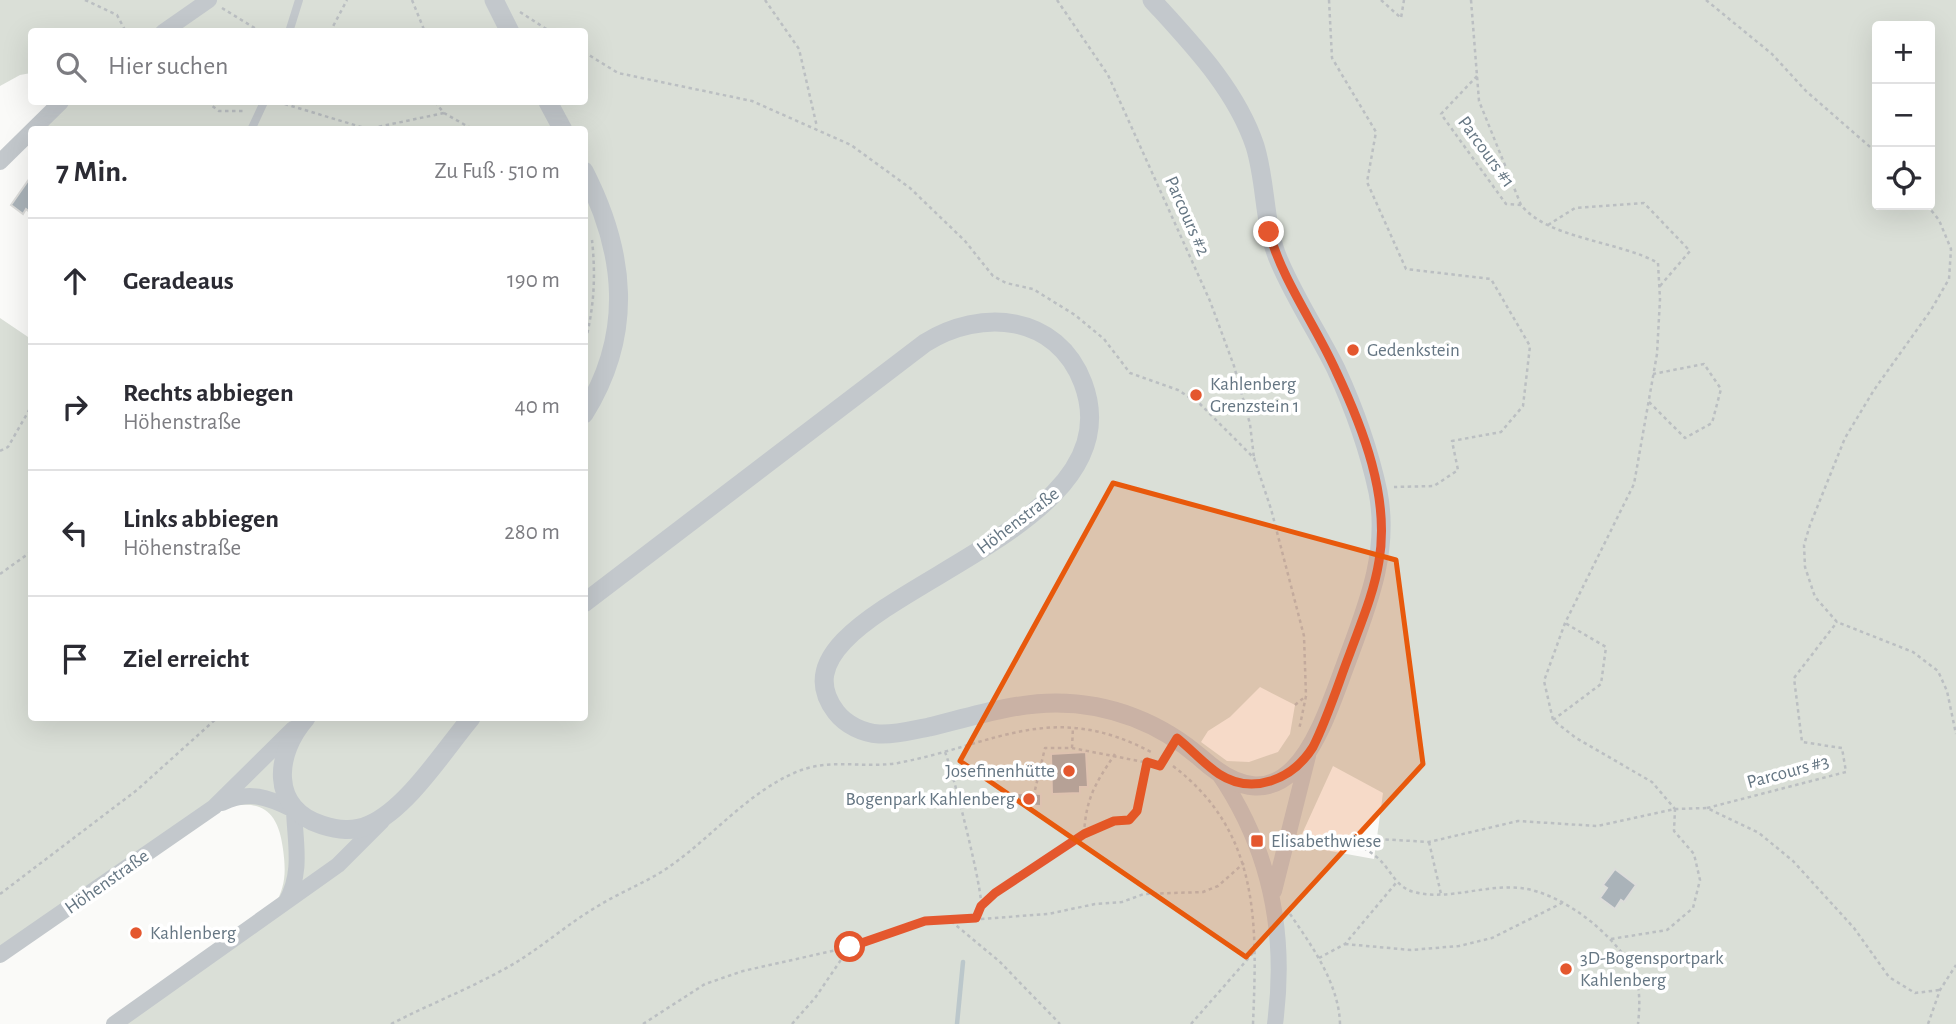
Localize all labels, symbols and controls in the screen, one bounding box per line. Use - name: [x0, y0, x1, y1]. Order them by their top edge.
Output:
- map controls: [1872, 21, 1935, 210]
- button: +: [1872, 21, 1935, 84]
- search box: [28, 28, 588, 105]
- icon: search: [52, 48, 90, 86]
- text: Hier suchen: [108, 53, 229, 79]
- button: −: [1872, 84, 1935, 147]
- street label: Parcours #1: [1454, 113, 1518, 191]
- button: locate: [1872, 147, 1935, 210]
- text: 7 Min.: [56, 157, 128, 187]
- text: Zu Fuß · 510 m: [435, 160, 560, 183]
- street label: Parcours #2: [1161, 173, 1213, 259]
- route end: [1253, 216, 1284, 247]
- icon: ahead: [56, 262, 94, 300]
- text: Geradeaus: [123, 268, 234, 294]
- text: 190 m: [507, 269, 560, 292]
- place label: Gedenkstein: [1367, 341, 1460, 360]
- marker: Gedenkstein: [1345, 342, 1361, 358]
- place label: Kahlenberg Grenzstein 1: [1210, 375, 1299, 416]
- text: Rechts abbiegen: [123, 380, 294, 406]
- marker: Kahlenberg Grenzstein 1: [1188, 387, 1204, 403]
- icon: right: [56, 388, 94, 426]
- text: 40 m: [515, 395, 560, 418]
- text: Höhenstraße: [123, 411, 241, 434]
- street label: Höhenstraße: [973, 484, 1063, 558]
- text: Links abbiegen: [123, 506, 279, 532]
- icon: left: [56, 514, 94, 552]
- text: 280 m: [504, 521, 560, 544]
- text: Höhenstraße: [123, 537, 241, 560]
- icon: arrive: [56, 640, 94, 678]
- text: Ziel erreicht: [123, 646, 249, 672]
- street label: Parcours #3: [1745, 752, 1831, 792]
- place label: Josefinenhütte: [945, 762, 1055, 781]
- marker: Josefinenhütte: [1061, 763, 1077, 779]
- place label: Bogenpark Kahlenberg: [846, 790, 1016, 809]
- marker: Bogenpark Kahlenberg: [1021, 791, 1037, 807]
- place label: Elisabethwiese: [1271, 832, 1381, 851]
- marker: Elisabethwiese: [1249, 833, 1265, 849]
- street label: Höhenstraße: [62, 846, 152, 918]
- place label: Kahlenberg: [150, 924, 237, 943]
- marker: Kahlenberg: [128, 925, 144, 941]
- route start: [834, 931, 865, 962]
- place label: 3D-Bogensportpark Kahlenberg: [1580, 949, 1724, 990]
- marker: 3D-Bogensportpark Kahlenberg: [1558, 961, 1574, 977]

